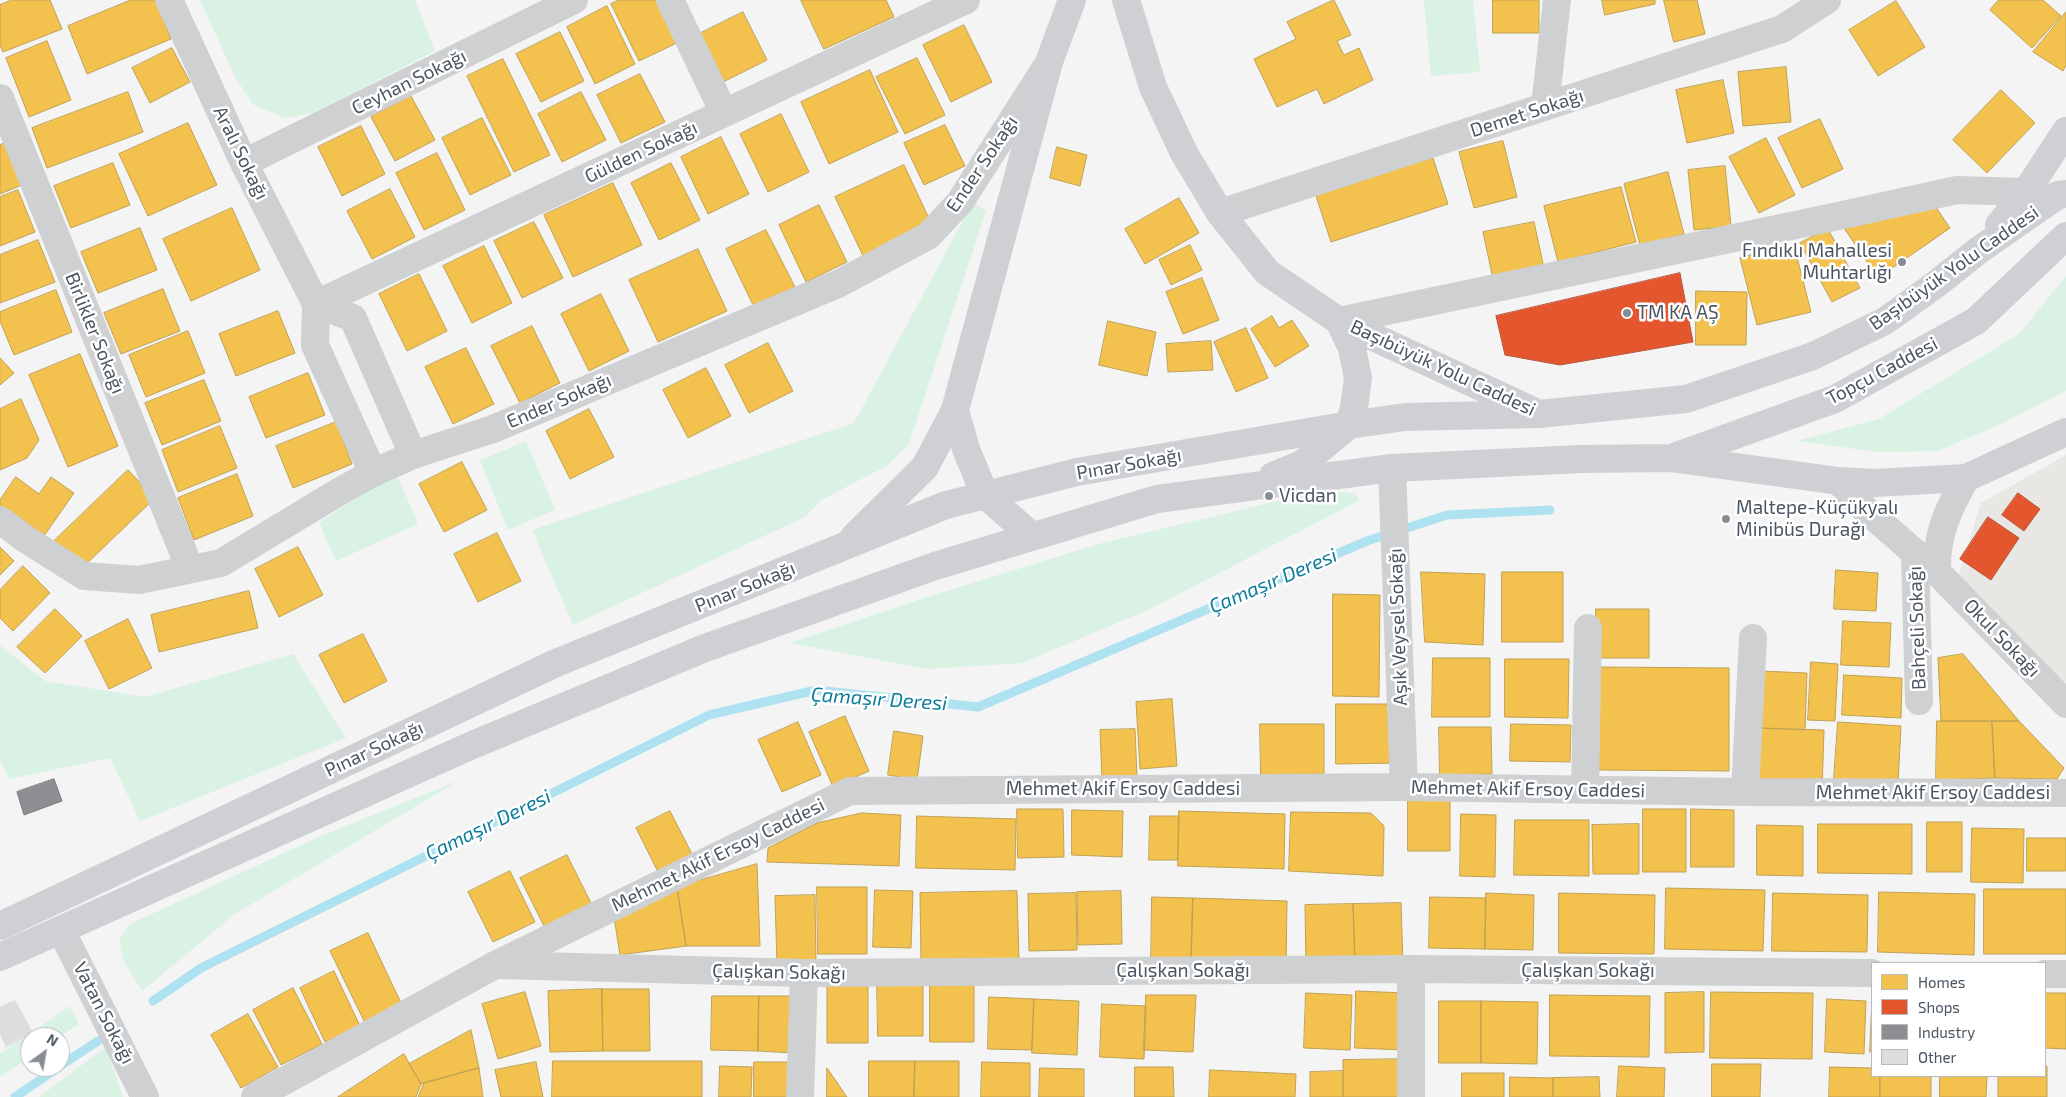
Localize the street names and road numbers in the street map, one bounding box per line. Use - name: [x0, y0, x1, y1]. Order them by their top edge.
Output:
- street label: Ceyhan Sokağı: [348, 44, 470, 120]
- street label: Demet Sokağı: [1467, 84, 1587, 142]
- street label: Aralı Sokağı: [209, 102, 273, 204]
- street label: Ender Sokağı: [941, 111, 1023, 217]
- street label: Gülden Sokağı: [581, 116, 701, 188]
- street label: Başıbüyük Yolu Caddesi: [1865, 201, 2043, 335]
- street label: Birlikler Sokağı: [60, 269, 130, 397]
- street label: Başıbüyük Yolu Caddesi: [1347, 315, 1539, 421]
- street label: Topçu Caddesi: [1822, 332, 1942, 410]
- street label: Ender Sokağı: [503, 369, 615, 433]
- street label: Pınar Sokağı: [1075, 444, 1183, 484]
- street label: Aşık Veysel Sokağı: [1384, 548, 1412, 706]
- street label: Pınar Sokağı: [692, 557, 798, 617]
- street label: Bahçeli Sokağı: [1903, 566, 1931, 690]
- street label: Okul Sokağı: [1959, 594, 2045, 682]
- street label: Pınar Sokağı: [321, 716, 427, 782]
- street label: Mehmet Akif Ersoy Caddesi: [1411, 776, 1645, 802]
- street label: Mehmet Akif Ersoy Caddesi: [1006, 778, 1240, 800]
- street label: Mehmet Akif Ersoy Caddesi: [1816, 782, 2050, 804]
- street label: Mehmet Akif Ersoy Caddesi: [608, 793, 828, 917]
- street label: Vatan Sokağı: [69, 958, 139, 1068]
- street label: Çalışkan Sokağı: [712, 959, 846, 985]
- street label: Çalışkan Sokağı: [1116, 960, 1250, 982]
- street label: Çalışkan Sokağı: [1521, 960, 1655, 982]

